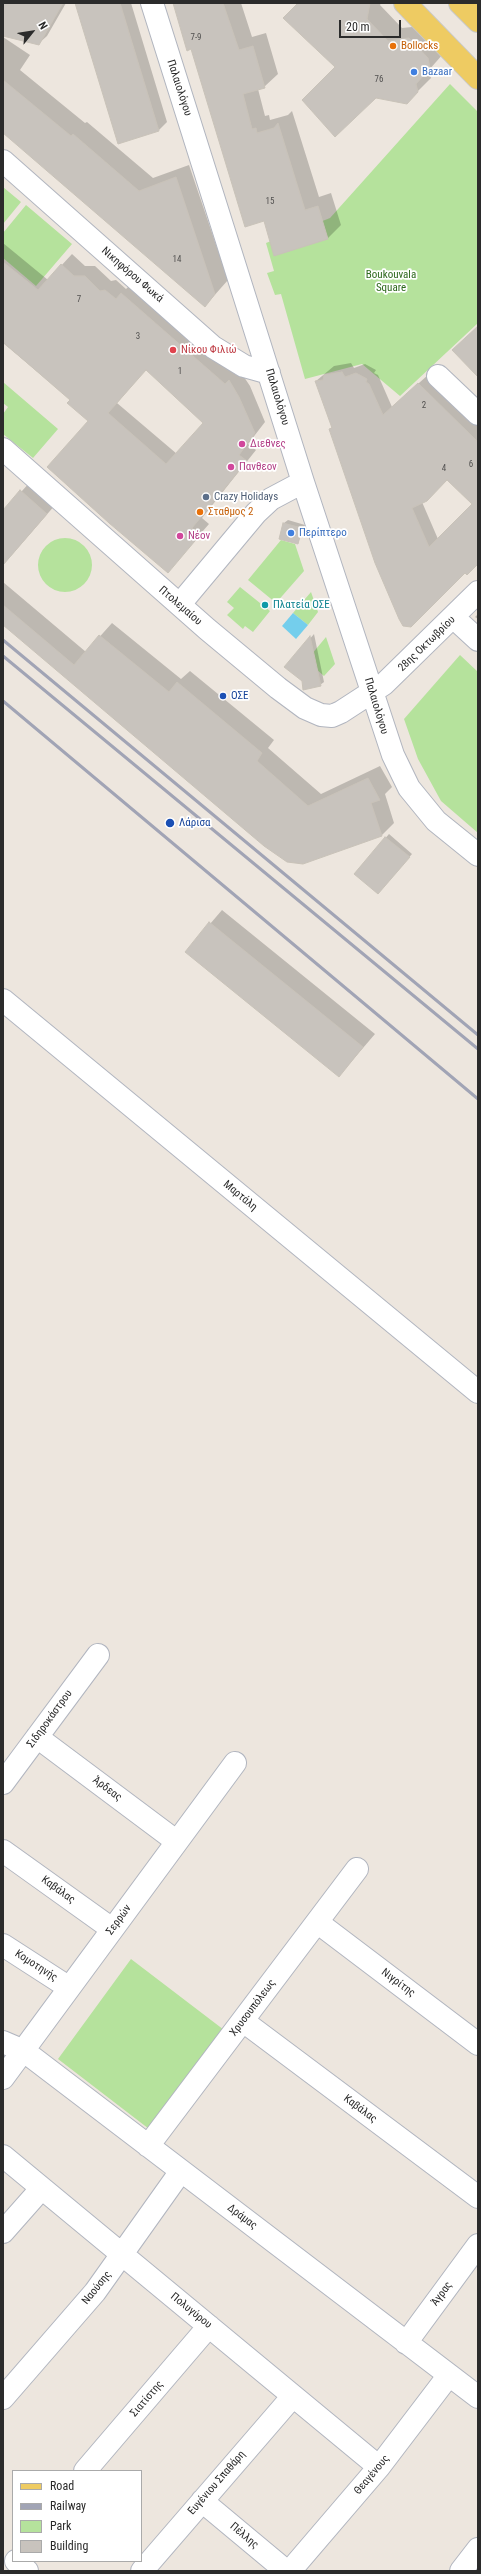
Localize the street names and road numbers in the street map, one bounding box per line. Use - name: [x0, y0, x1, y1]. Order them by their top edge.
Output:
- street label: Παλαιολόγου: [164, 58, 194, 118]
- street label: Νικηφόρου Φωκά: [98, 245, 166, 305]
- street label: Παλαιολόγου: [262, 367, 292, 427]
- street label: Πτολεμαίου: [156, 584, 204, 628]
- street label: 28ης Οκτωβρίου: [396, 613, 458, 675]
- street label: Παλαιολόγου: [361, 676, 391, 736]
- street label: Μαρτάλη: [220, 1178, 260, 1214]
- street label: Σιδηροκάστρου: [25, 1687, 75, 1751]
- street label: Άρδεας: [90, 1774, 124, 1804]
- street label: Καβάλας: [39, 1873, 77, 1907]
- street label: Σερρών: [104, 1902, 134, 1938]
- street label: Κομοτηνής: [12, 1947, 60, 1985]
- street label: Νιγρίτης: [378, 1966, 418, 2000]
- street label: Χρυσουπόλεως: [227, 1977, 279, 2039]
- street label: Καβάλας: [341, 2092, 379, 2126]
- street label: Δράμας: [225, 2202, 259, 2232]
- street label: Ναούσης: [80, 2269, 114, 2307]
- street label: Άγρας: [429, 2279, 455, 2309]
- street label: Πολυγύρου: [168, 2290, 214, 2332]
- street label: Σιατίστης: [128, 2378, 166, 2420]
- street label: Ευγένιου Σπαθάρη: [186, 2448, 248, 2518]
- street label: Θεαγένους: [352, 2452, 392, 2498]
- street label: Πέλλης: [227, 2520, 261, 2552]

